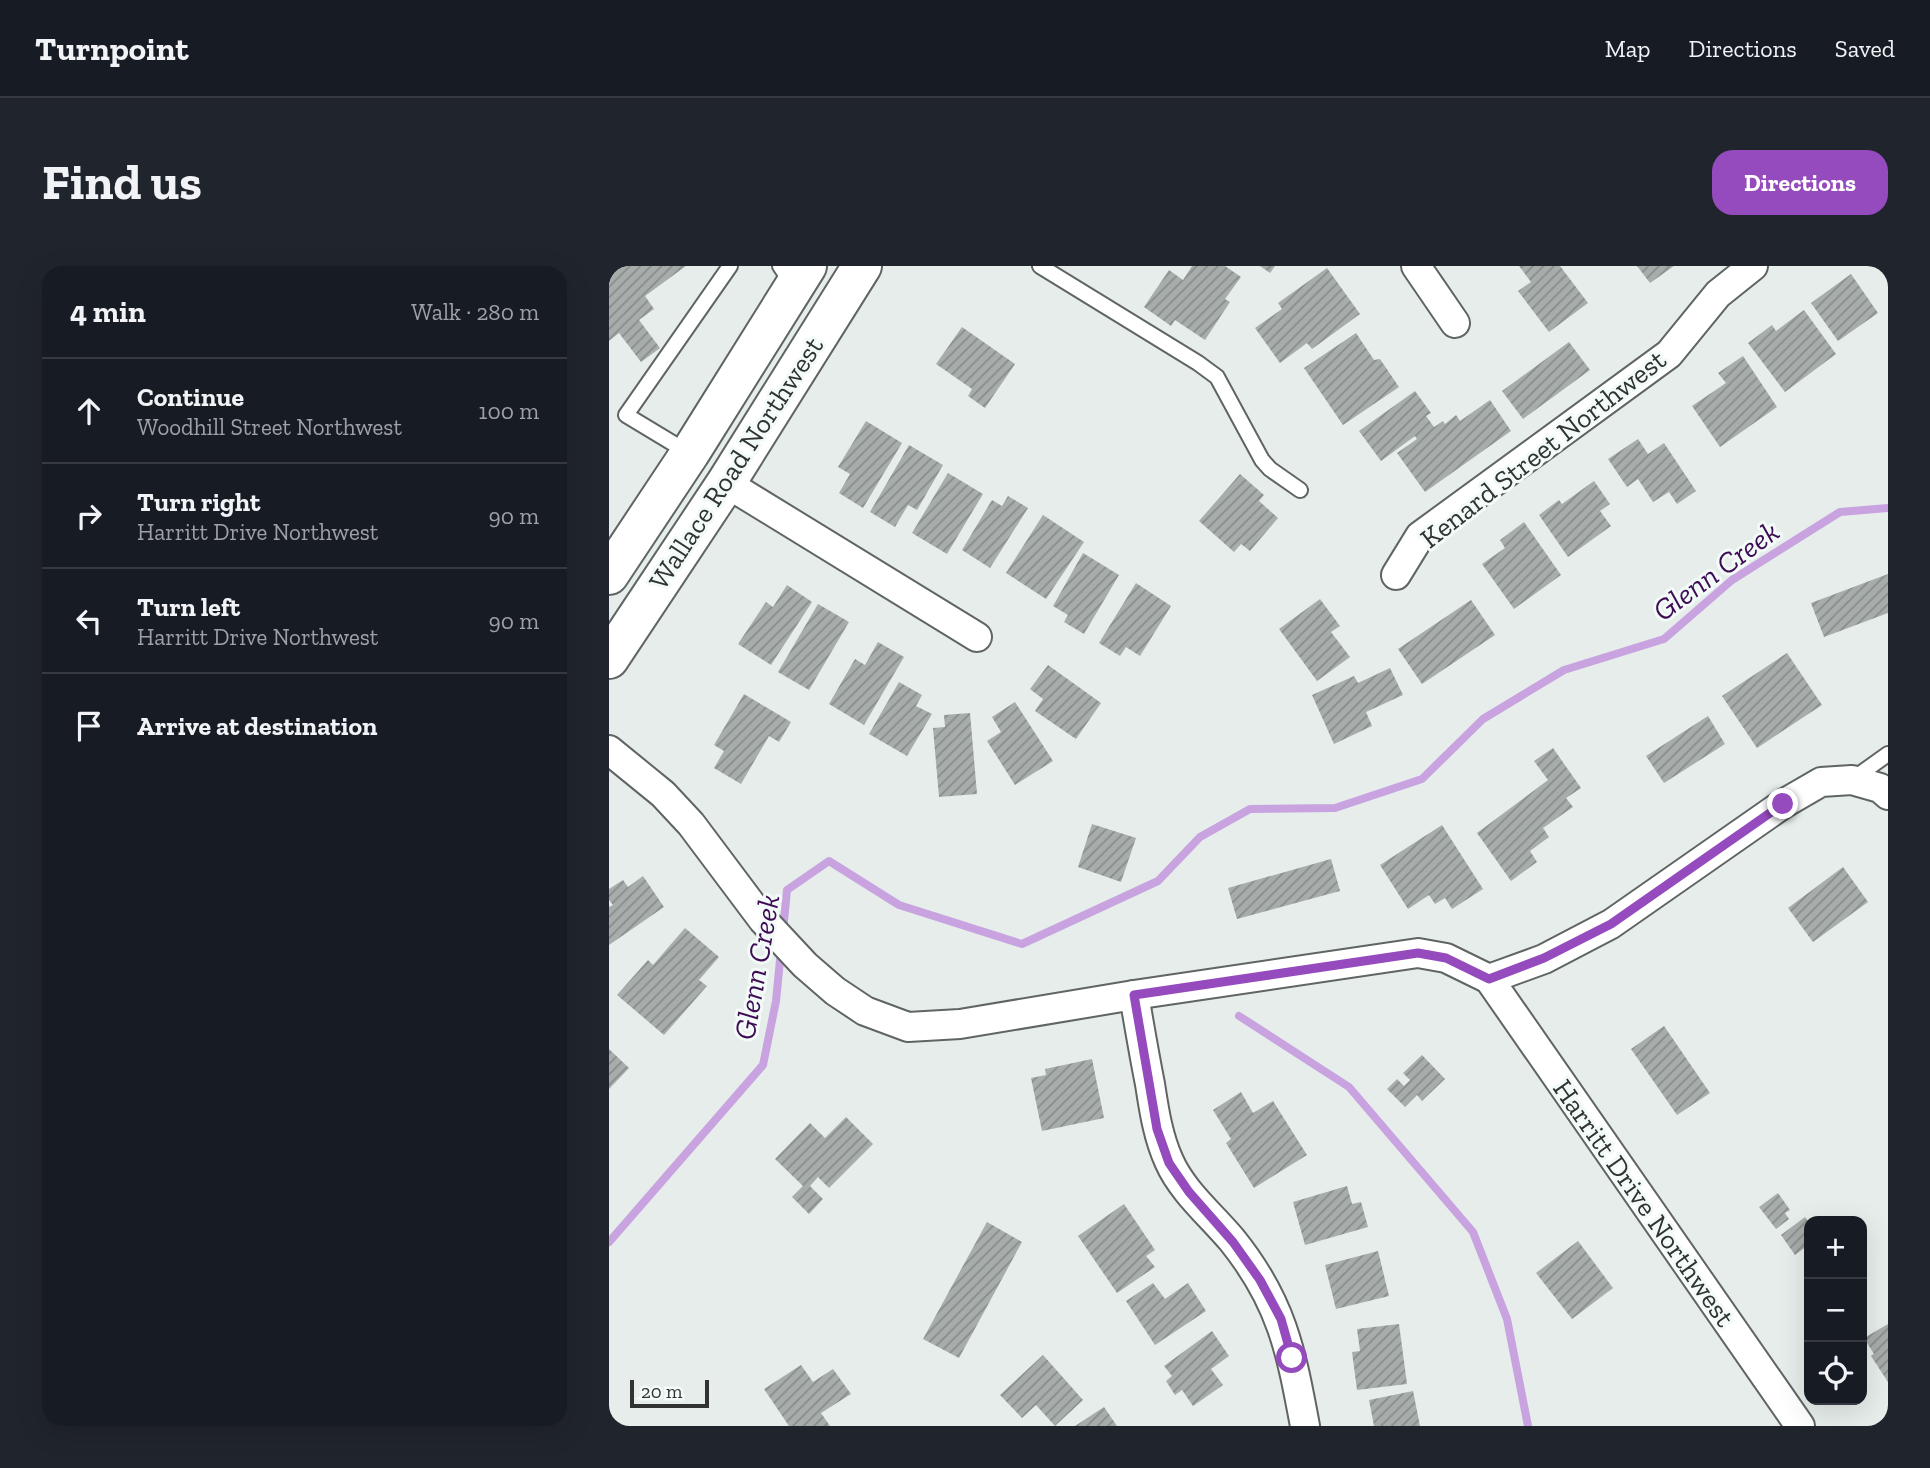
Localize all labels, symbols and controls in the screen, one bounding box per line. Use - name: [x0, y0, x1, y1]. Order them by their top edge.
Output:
- text: Turnpoint: [35, 29, 189, 68]
- text: Map: [1605, 34, 1651, 63]
- text: Directions: [1689, 34, 1797, 63]
- text: Saved: [1835, 34, 1895, 63]
- button: Directions: [1712, 150, 1888, 215]
- text: Find us: [42, 153, 202, 212]
- text: 4 min: [70, 294, 146, 330]
- text: Walk · 280 m: [411, 298, 539, 326]
- street label: Wallace Road Northwest: [642, 330, 830, 596]
- street label: Kenard Street Northwest: [1414, 343, 1673, 555]
- text: Continue: [137, 381, 244, 413]
- icon: ahead: [70, 392, 108, 430]
- text: 100 m: [479, 397, 539, 425]
- text: Woodhill Street Northwest: [137, 413, 402, 441]
- text: Turn right: [137, 486, 260, 518]
- icon: right: [70, 497, 108, 535]
- text: 90 m: [488, 502, 539, 530]
- water label: Glenn Creek: [1646, 513, 1786, 629]
- text: Harritt Drive Northwest: [137, 518, 378, 546]
- text: Turn left: [137, 591, 240, 623]
- icon: left: [70, 602, 108, 640]
- text: 90 m: [488, 607, 539, 635]
- text: Harritt Drive Northwest: [137, 623, 378, 651]
- icon: arrive: [70, 707, 108, 745]
- text: Arrive at destination: [137, 710, 377, 742]
- route end: [1767, 788, 1798, 819]
- water label: Glenn Creek: [727, 892, 787, 1042]
- street label: Harritt Drive Northwest: [1546, 1073, 1742, 1333]
- map controls: [1804, 1216, 1867, 1405]
- button: +: [1804, 1216, 1867, 1279]
- button: −: [1804, 1279, 1867, 1342]
- route start: [1276, 1342, 1307, 1373]
- button: locate: [1804, 1342, 1867, 1405]
- scale bar: [630, 1377, 709, 1409]
- text: 20 m: [641, 1380, 682, 1403]

